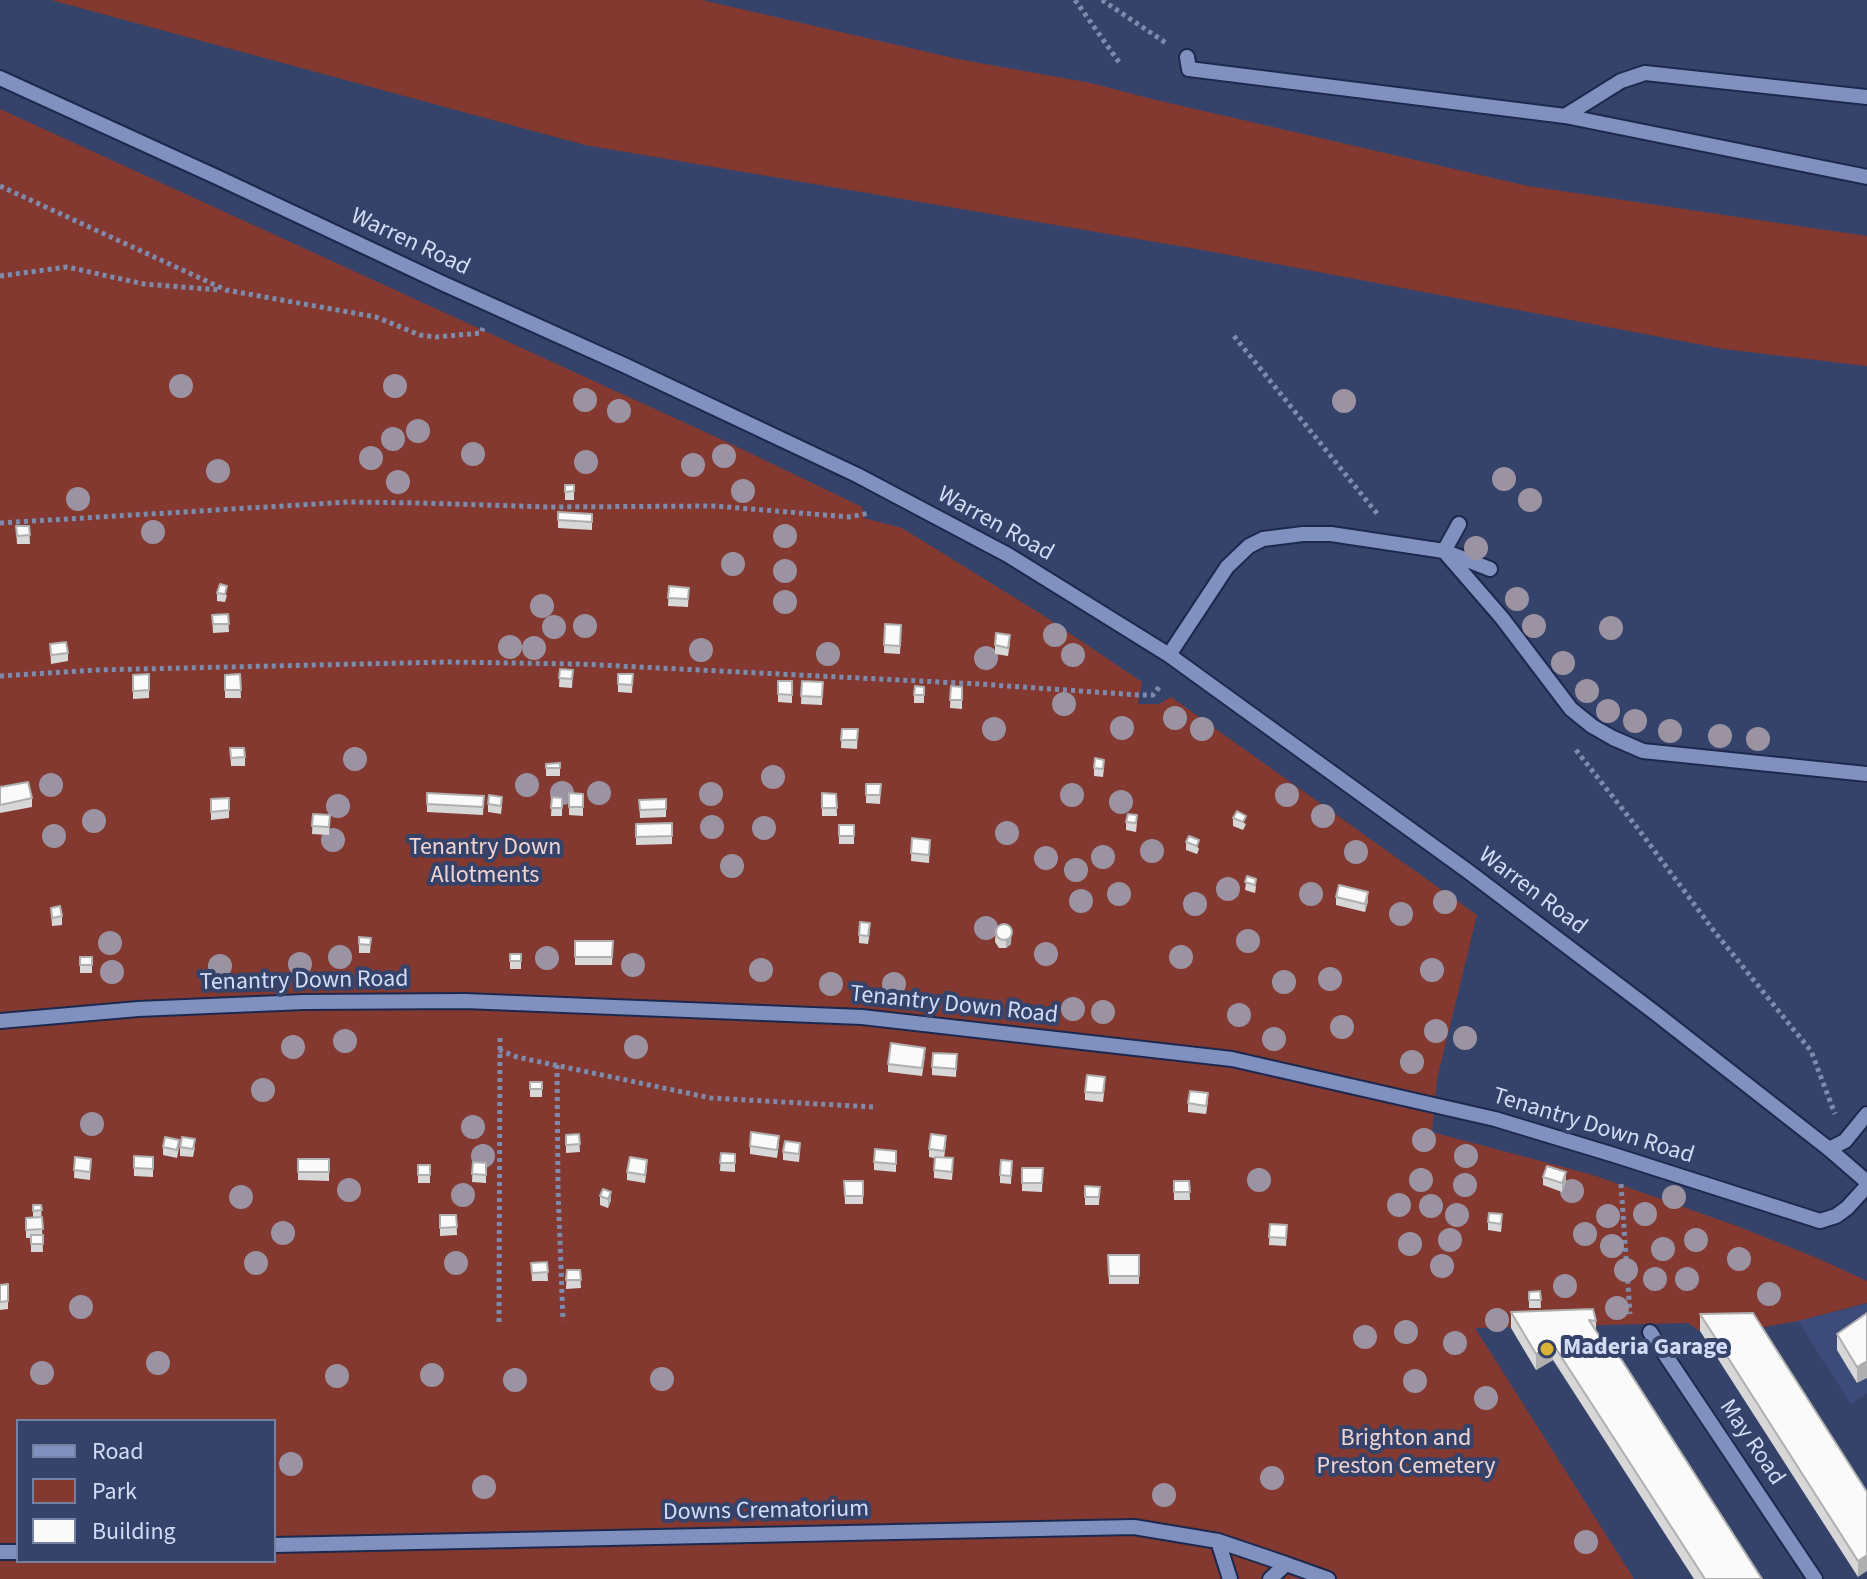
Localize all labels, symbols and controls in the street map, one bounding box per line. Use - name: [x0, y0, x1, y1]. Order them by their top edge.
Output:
- street label: Warren Road: [346, 203, 474, 283]
- street label: Warren Road: [932, 481, 1058, 569]
- park label: Tenantry Down Allotments: [409, 835, 561, 891]
- street label: Warren Road: [1472, 842, 1592, 942]
- street label: Tenantry Down Road: [199, 966, 409, 998]
- street label: Tenantry Down Road: [849, 981, 1059, 1031]
- street label: Tenantry Down Road: [1489, 1083, 1697, 1171]
- place label: Maderia Garage: [1563, 1335, 1728, 1363]
- marker: Maderia Garage: [1538, 1340, 1556, 1358]
- street label: May Road: [1712, 1395, 1790, 1491]
- legend: [16, 1419, 276, 1563]
- park label: Brighton and Preston Cemetery: [1317, 1426, 1495, 1482]
- text: Road: [92, 1434, 144, 1469]
- text: Park: [92, 1474, 137, 1509]
- street label: Downs Crematorium: [663, 1496, 869, 1528]
- text: Building: [92, 1514, 176, 1549]

